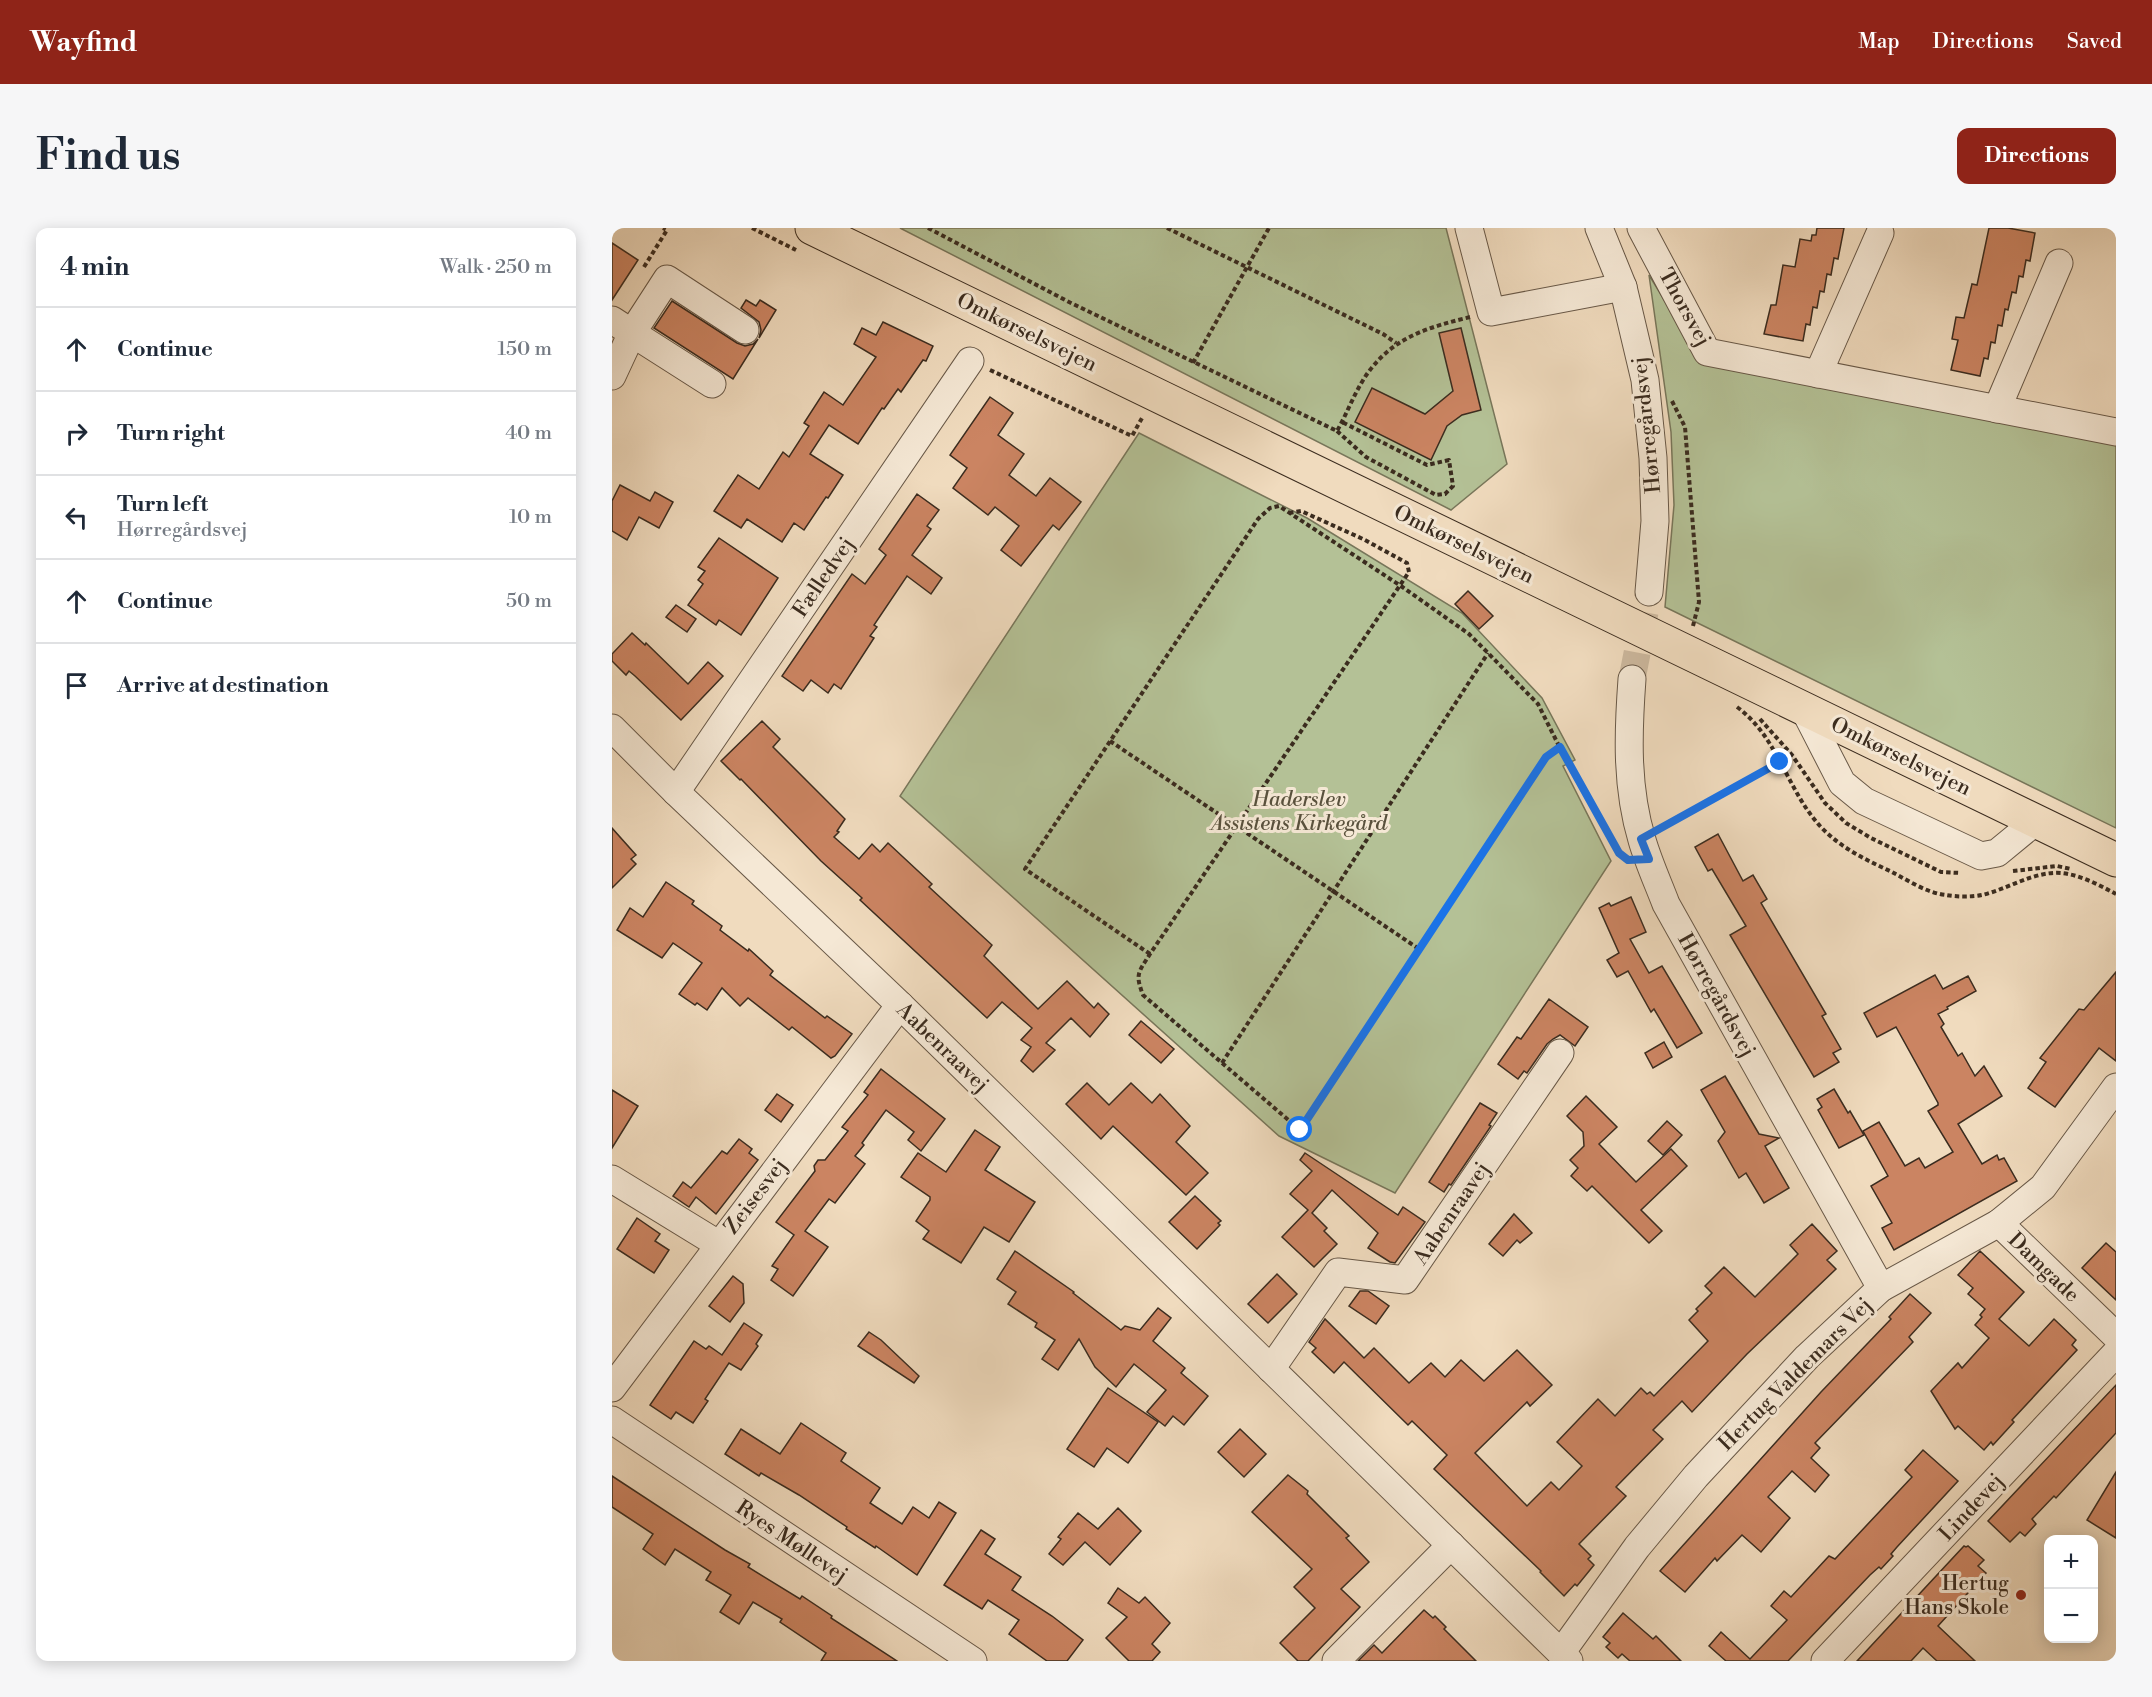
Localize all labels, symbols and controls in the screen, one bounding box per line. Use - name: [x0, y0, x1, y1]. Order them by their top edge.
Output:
- text: Wayfind: [30, 25, 138, 60]
- text: Map: [1858, 29, 1900, 55]
- text: Directions: [1933, 29, 2034, 55]
- text: Saved: [2067, 29, 2122, 55]
- button: Directions: [1957, 128, 2116, 184]
- text: Find us: [36, 130, 180, 183]
- text: 4 min: [60, 251, 130, 283]
- text: Walk · 250 m: [440, 255, 552, 280]
- street label: Thorsvej: [1652, 264, 1716, 351]
- street label: Omkørselsvejen: [952, 288, 1101, 378]
- icon: ahead: [60, 333, 93, 366]
- text: Continue: [117, 336, 213, 363]
- text: 150 m: [497, 337, 552, 362]
- street label: Hørregårdsvej: [1627, 355, 1667, 495]
- icon: right: [60, 417, 93, 450]
- text: Turn right: [117, 420, 225, 447]
- text: 40 m: [505, 421, 552, 446]
- text: Turn left: [117, 491, 208, 518]
- street label: Omkørselsvejen: [1389, 500, 1538, 590]
- icon: left: [60, 501, 93, 534]
- text: 10 m: [509, 505, 552, 530]
- text: Hørregårdsvej: [117, 518, 248, 543]
- street label: Fælledvej: [788, 532, 860, 623]
- icon: ahead: [60, 585, 93, 618]
- text: Continue: [117, 588, 213, 615]
- text: 50 m: [506, 589, 552, 614]
- icon: arrive: [60, 669, 93, 702]
- text: Arrive at destination: [117, 672, 329, 699]
- street label: Omkørselsvejen: [1826, 712, 1975, 802]
- route end: [1766, 748, 1792, 774]
- park label: Haderslev Assistens Kirkegård: [1209, 787, 1388, 837]
- street label: Hørregårdsvej: [1671, 929, 1761, 1062]
- street label: Aabenraavej: [890, 997, 994, 1098]
- route start: [1286, 1116, 1312, 1142]
- street label: Zeisesvej: [719, 1154, 793, 1240]
- street label: Aabenraavej: [1407, 1157, 1496, 1271]
- street label: Damgade: [2002, 1227, 2084, 1308]
- street label: Hertug Valdemars Vej: [1713, 1292, 1878, 1457]
- street label: Lindevej: [1934, 1468, 2010, 1547]
- street label: Ryes Møllevej: [731, 1495, 852, 1589]
- map controls: [2044, 1535, 2098, 1643]
- button: +: [2044, 1535, 2098, 1589]
- place label: Hertug Hans Skole: [1904, 1571, 2009, 1621]
- marker: Hertug Hans Skole: [2014, 1588, 2028, 1602]
- button: −: [2044, 1589, 2098, 1643]

